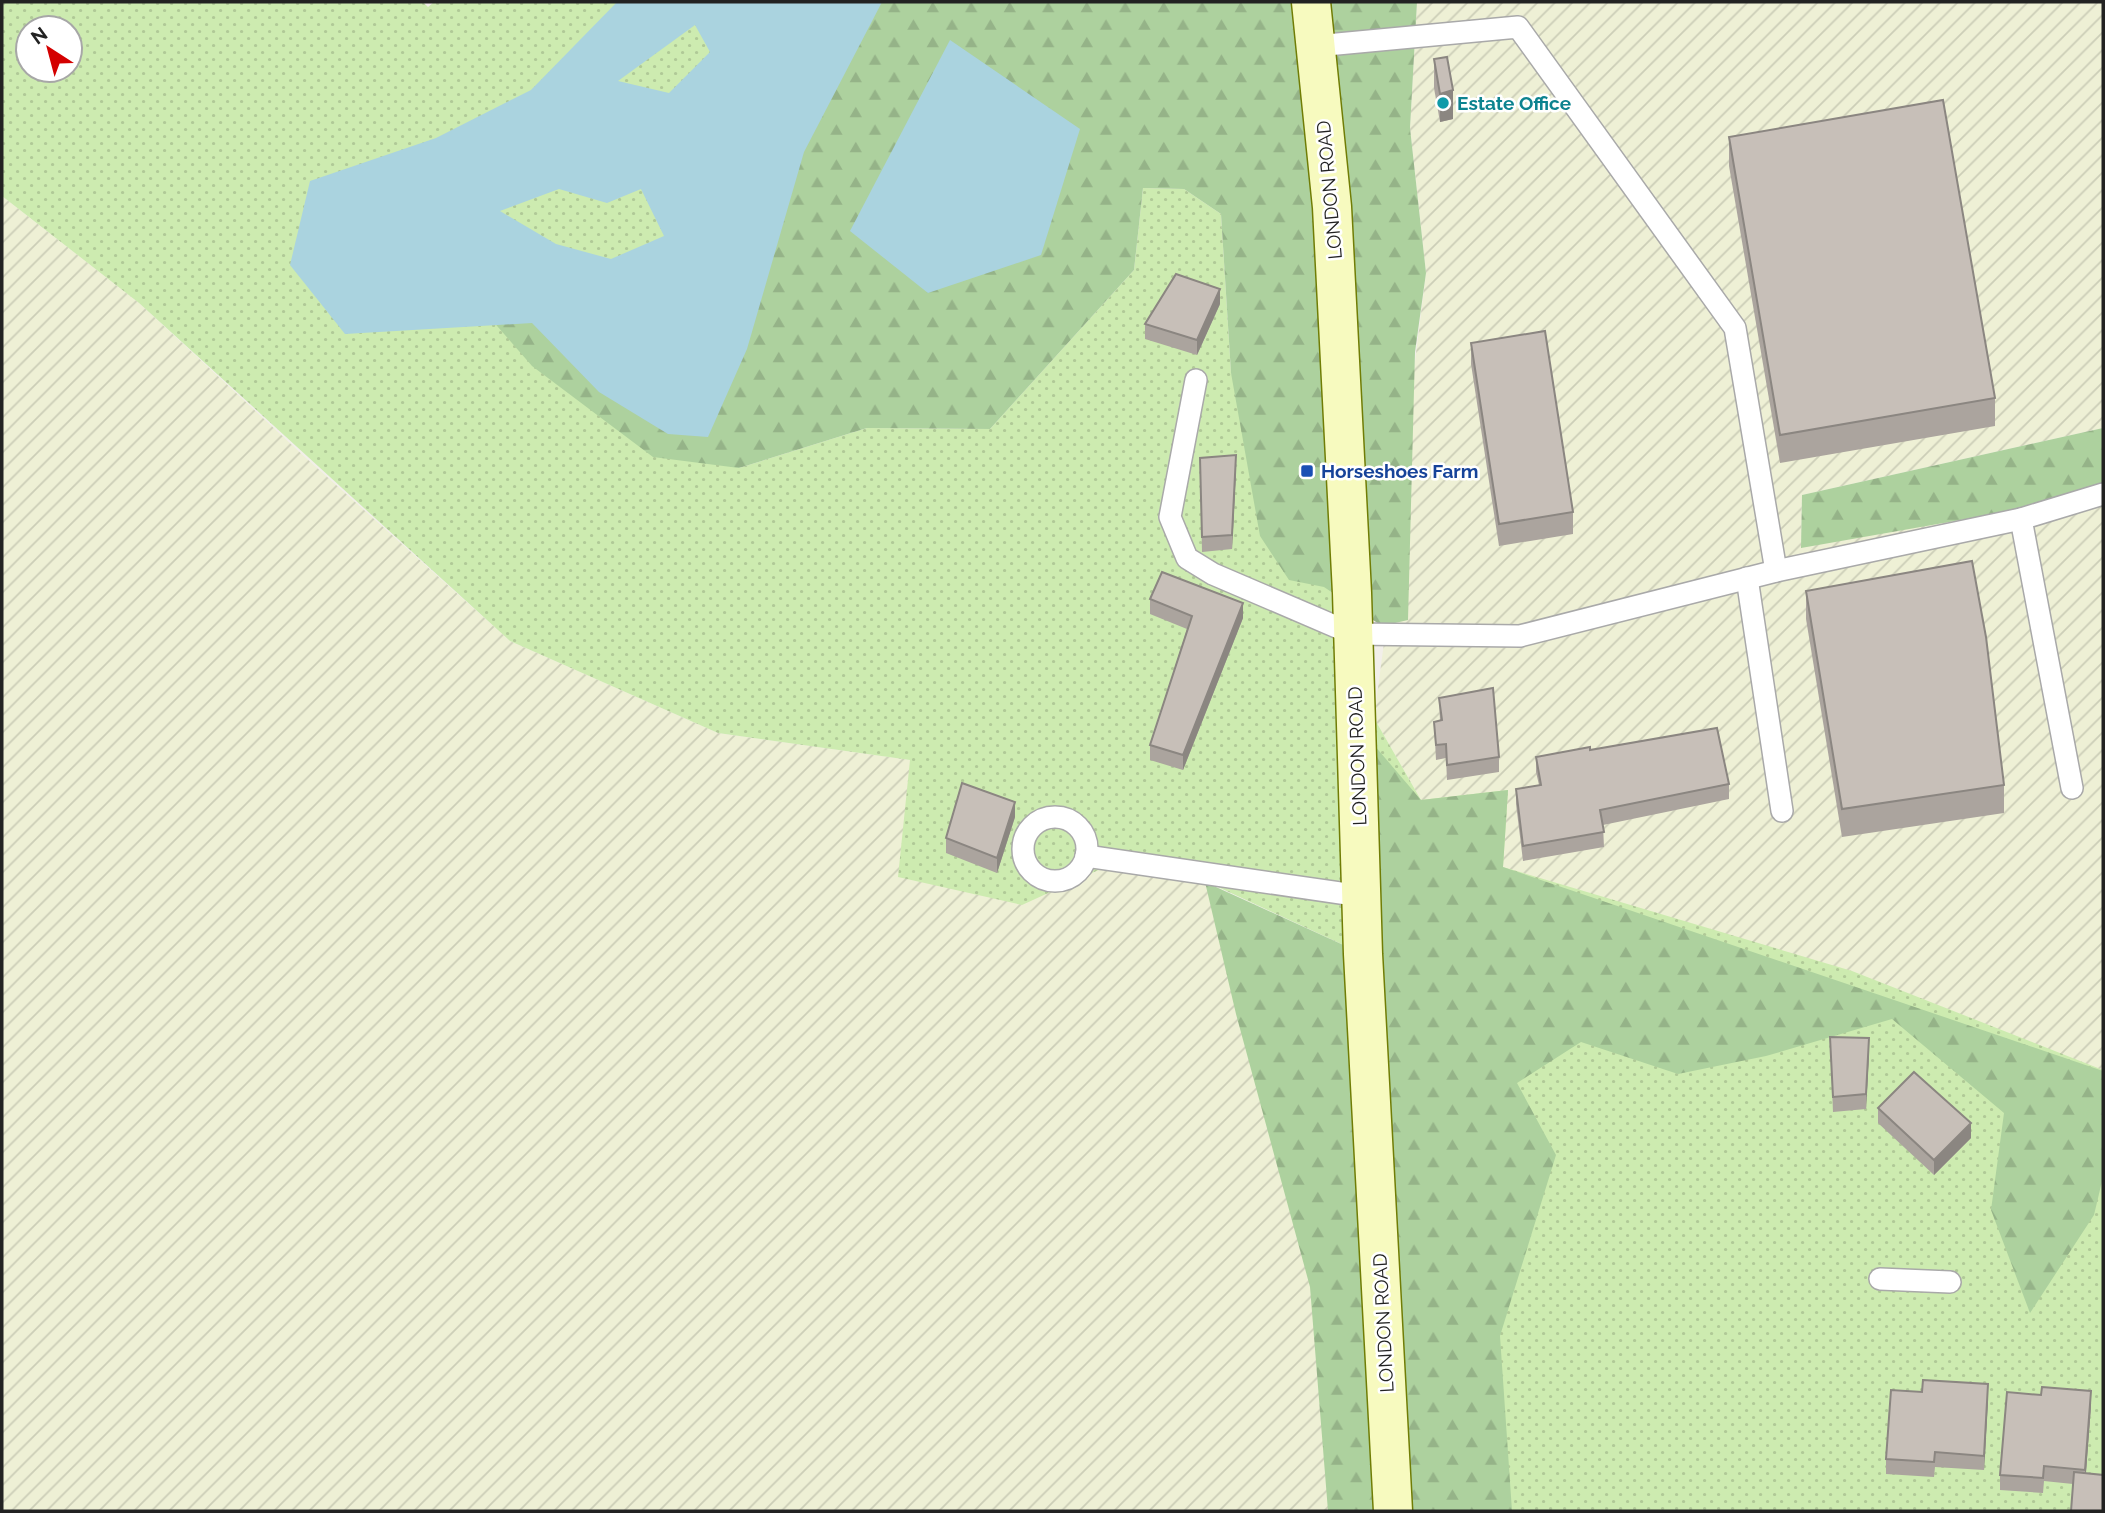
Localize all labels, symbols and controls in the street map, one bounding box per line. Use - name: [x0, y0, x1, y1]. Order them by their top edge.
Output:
- north arrow: [14, 14, 84, 84]
- text: N: [27, 22, 51, 48]
- place label: Estate Office: [1457, 92, 1571, 114]
- marker: Estate Office: [1435, 95, 1451, 111]
- street label: LONDON ROAD: [1312, 120, 1346, 260]
- place label: Horseshoes Farm: [1321, 460, 1478, 482]
- marker: Horseshoes Farm: [1299, 463, 1315, 479]
- street label: LONDON ROAD: [1344, 686, 1370, 826]
- street label: LONDON ROAD: [1368, 1253, 1398, 1393]

